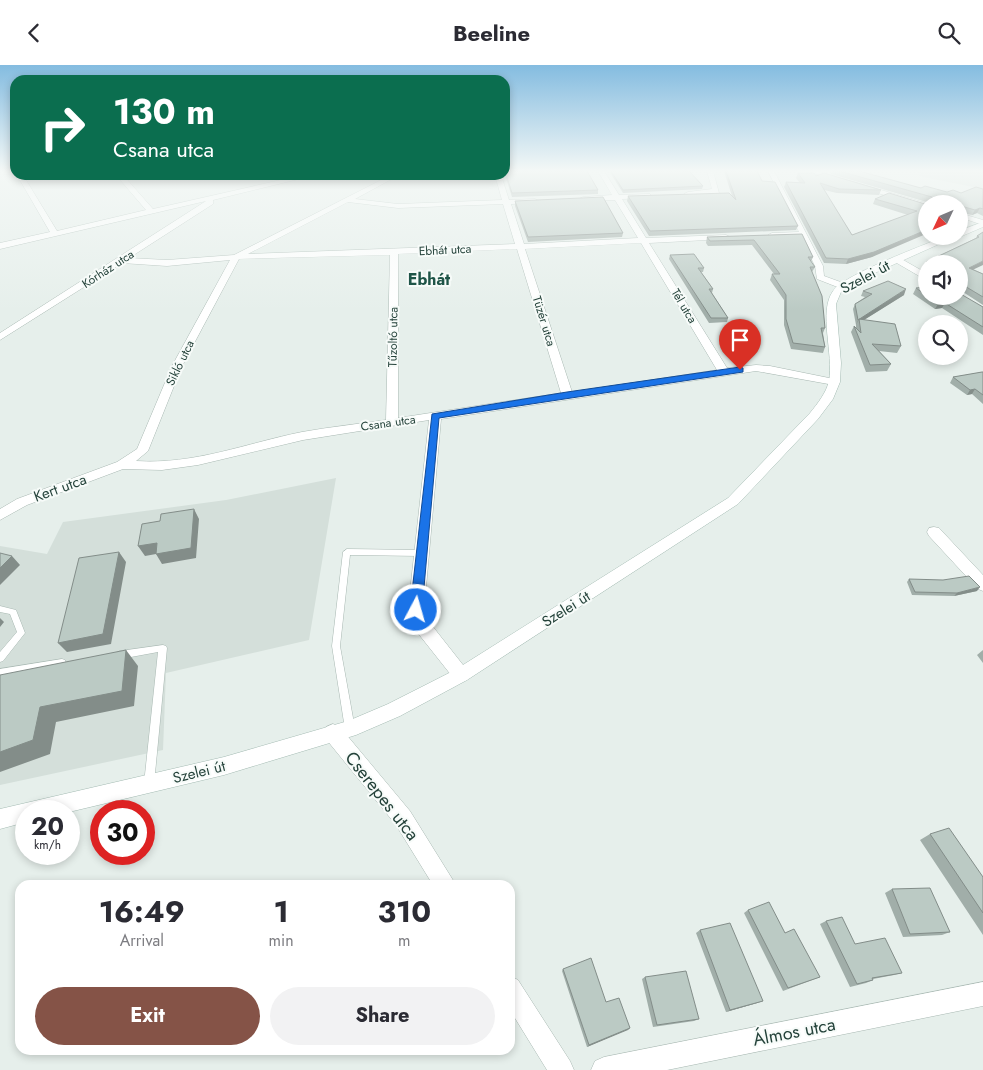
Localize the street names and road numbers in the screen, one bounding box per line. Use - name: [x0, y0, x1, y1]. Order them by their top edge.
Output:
- street label: Ebhát utca: [418, 240, 472, 260]
- street label: Kórház utca: [78, 245, 138, 293]
- street label: Szelei út: [836, 255, 894, 299]
- street label: Tél utca: [667, 285, 702, 327]
- street label: Tüzér utca: [528, 294, 560, 349]
- street label: Tűzoltó utca: [383, 306, 403, 367]
- street label: Sikló utca: [161, 337, 199, 389]
- street label: Csana utca: [359, 410, 417, 436]
- street label: Kert utca: [30, 468, 90, 508]
- street label: Szelei út: [537, 585, 595, 633]
- street label: Cserepes utca: [339, 746, 425, 846]
- street label: Szelei út: [170, 755, 228, 789]
- street label: Álmos utca: [750, 1011, 838, 1053]

